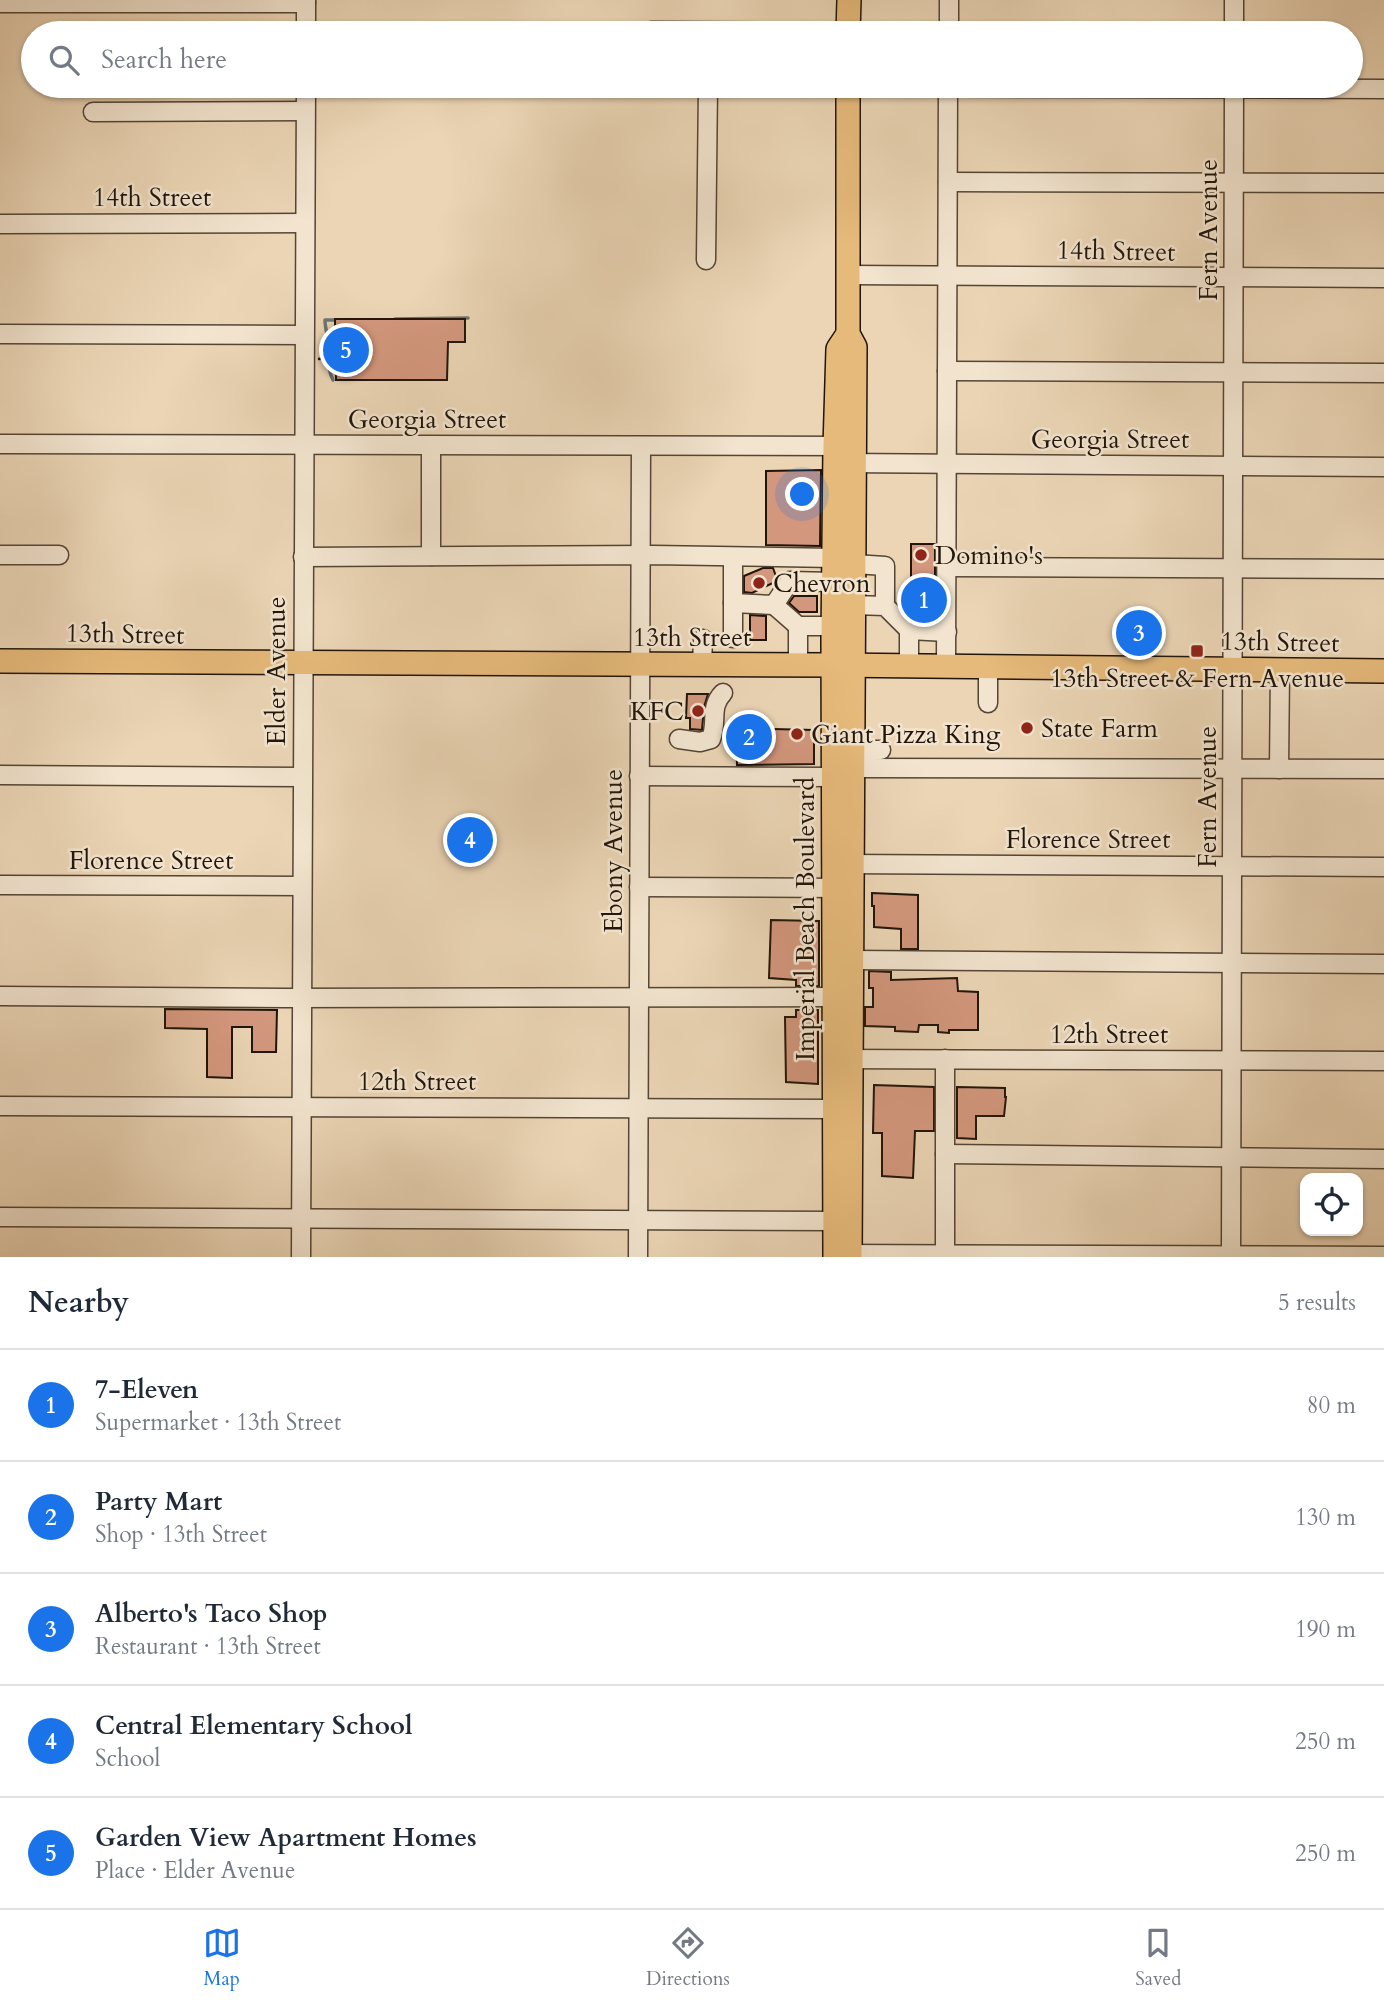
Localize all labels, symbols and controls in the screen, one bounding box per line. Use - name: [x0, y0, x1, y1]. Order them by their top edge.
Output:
- search box: [21, 21, 1363, 98]
- icon: search: [45, 41, 83, 79]
- text: Search here: [101, 42, 227, 77]
- street label: Fern Avenue: [1191, 159, 1226, 301]
- street label: 14th Street: [93, 180, 211, 215]
- street label: 14th Street: [1056, 232, 1176, 270]
- pin: 5: [323, 324, 369, 376]
- street label: Georgia Street: [348, 402, 506, 437]
- street label: Georgia Street: [1031, 422, 1189, 457]
- your location: [785, 477, 819, 511]
- place label: Domino's: [935, 538, 1043, 573]
- marker: Domino's: [913, 547, 929, 563]
- place label: Chevron: [773, 566, 871, 601]
- pin: 1: [901, 574, 947, 626]
- marker: Chevron: [751, 575, 767, 591]
- street label: Elder Avenue: [259, 596, 294, 746]
- pin: 3: [1116, 607, 1162, 659]
- street label: 13th Street: [65, 615, 185, 653]
- street label: 13th Street: [633, 620, 751, 655]
- street label: 13th Street: [1220, 623, 1340, 661]
- marker: 13th Street & Fern Avenue: [1189, 643, 1205, 659]
- place label: 13th Street & Fern Avenue: [1050, 661, 1344, 696]
- place label: KFC: [630, 694, 684, 729]
- marker: KFC: [690, 703, 706, 719]
- pin: 2: [726, 711, 772, 763]
- place label: State Farm: [1041, 711, 1158, 746]
- place label: Giant Pizza King: [811, 717, 1001, 752]
- marker: State Farm: [1019, 720, 1035, 736]
- marker: Giant Pizza King: [789, 726, 805, 742]
- street label: Fern Avenue: [1190, 726, 1225, 868]
- street label: Ebony Avenue: [596, 769, 631, 933]
- street label: Imperial Beach Boulevard: [788, 777, 823, 1061]
- pin: 4: [447, 814, 493, 866]
- street label: Florence Street: [1006, 822, 1170, 857]
- street label: Florence Street: [69, 843, 233, 878]
- street label: 12th Street: [1050, 1017, 1168, 1052]
- street label: 12th Street: [358, 1064, 476, 1099]
- map controls: [1300, 1173, 1363, 1236]
- button: locate: [1300, 1173, 1363, 1236]
- text: Nearby: [28, 1282, 129, 1323]
- text: 5 results: [1278, 1287, 1356, 1318]
- text: 7-Eleven: [95, 1372, 199, 1407]
- text: 1: [45, 1390, 57, 1421]
- text: 80 m: [1307, 1390, 1356, 1421]
- text: Supermarket · 13th Street: [95, 1407, 341, 1438]
- text: Party Mart: [95, 1484, 222, 1519]
- text: 2: [45, 1502, 57, 1533]
- text: 130 m: [1295, 1502, 1356, 1533]
- text: Shop · 13th Street: [95, 1519, 267, 1550]
- text: Alberto's Taco Shop: [95, 1596, 328, 1631]
- text: 3: [45, 1614, 57, 1645]
- text: 190 m: [1295, 1614, 1356, 1645]
- text: Restaurant · 13th Street: [95, 1631, 321, 1662]
- text: Central Elementary School: [95, 1708, 413, 1743]
- text: 4: [45, 1726, 57, 1757]
- text: 250 m: [1295, 1726, 1356, 1757]
- text: School: [95, 1743, 160, 1774]
- text: Garden View Apartment Homes: [95, 1820, 477, 1855]
- text: 5: [45, 1838, 57, 1869]
- text: 250 m: [1295, 1838, 1356, 1869]
- text: Place · Elder Avenue: [95, 1855, 295, 1886]
- tab: Map: [203, 1924, 241, 1992]
- tab: Directions: [646, 1924, 730, 1992]
- tab: Saved: [1135, 1924, 1181, 1992]

